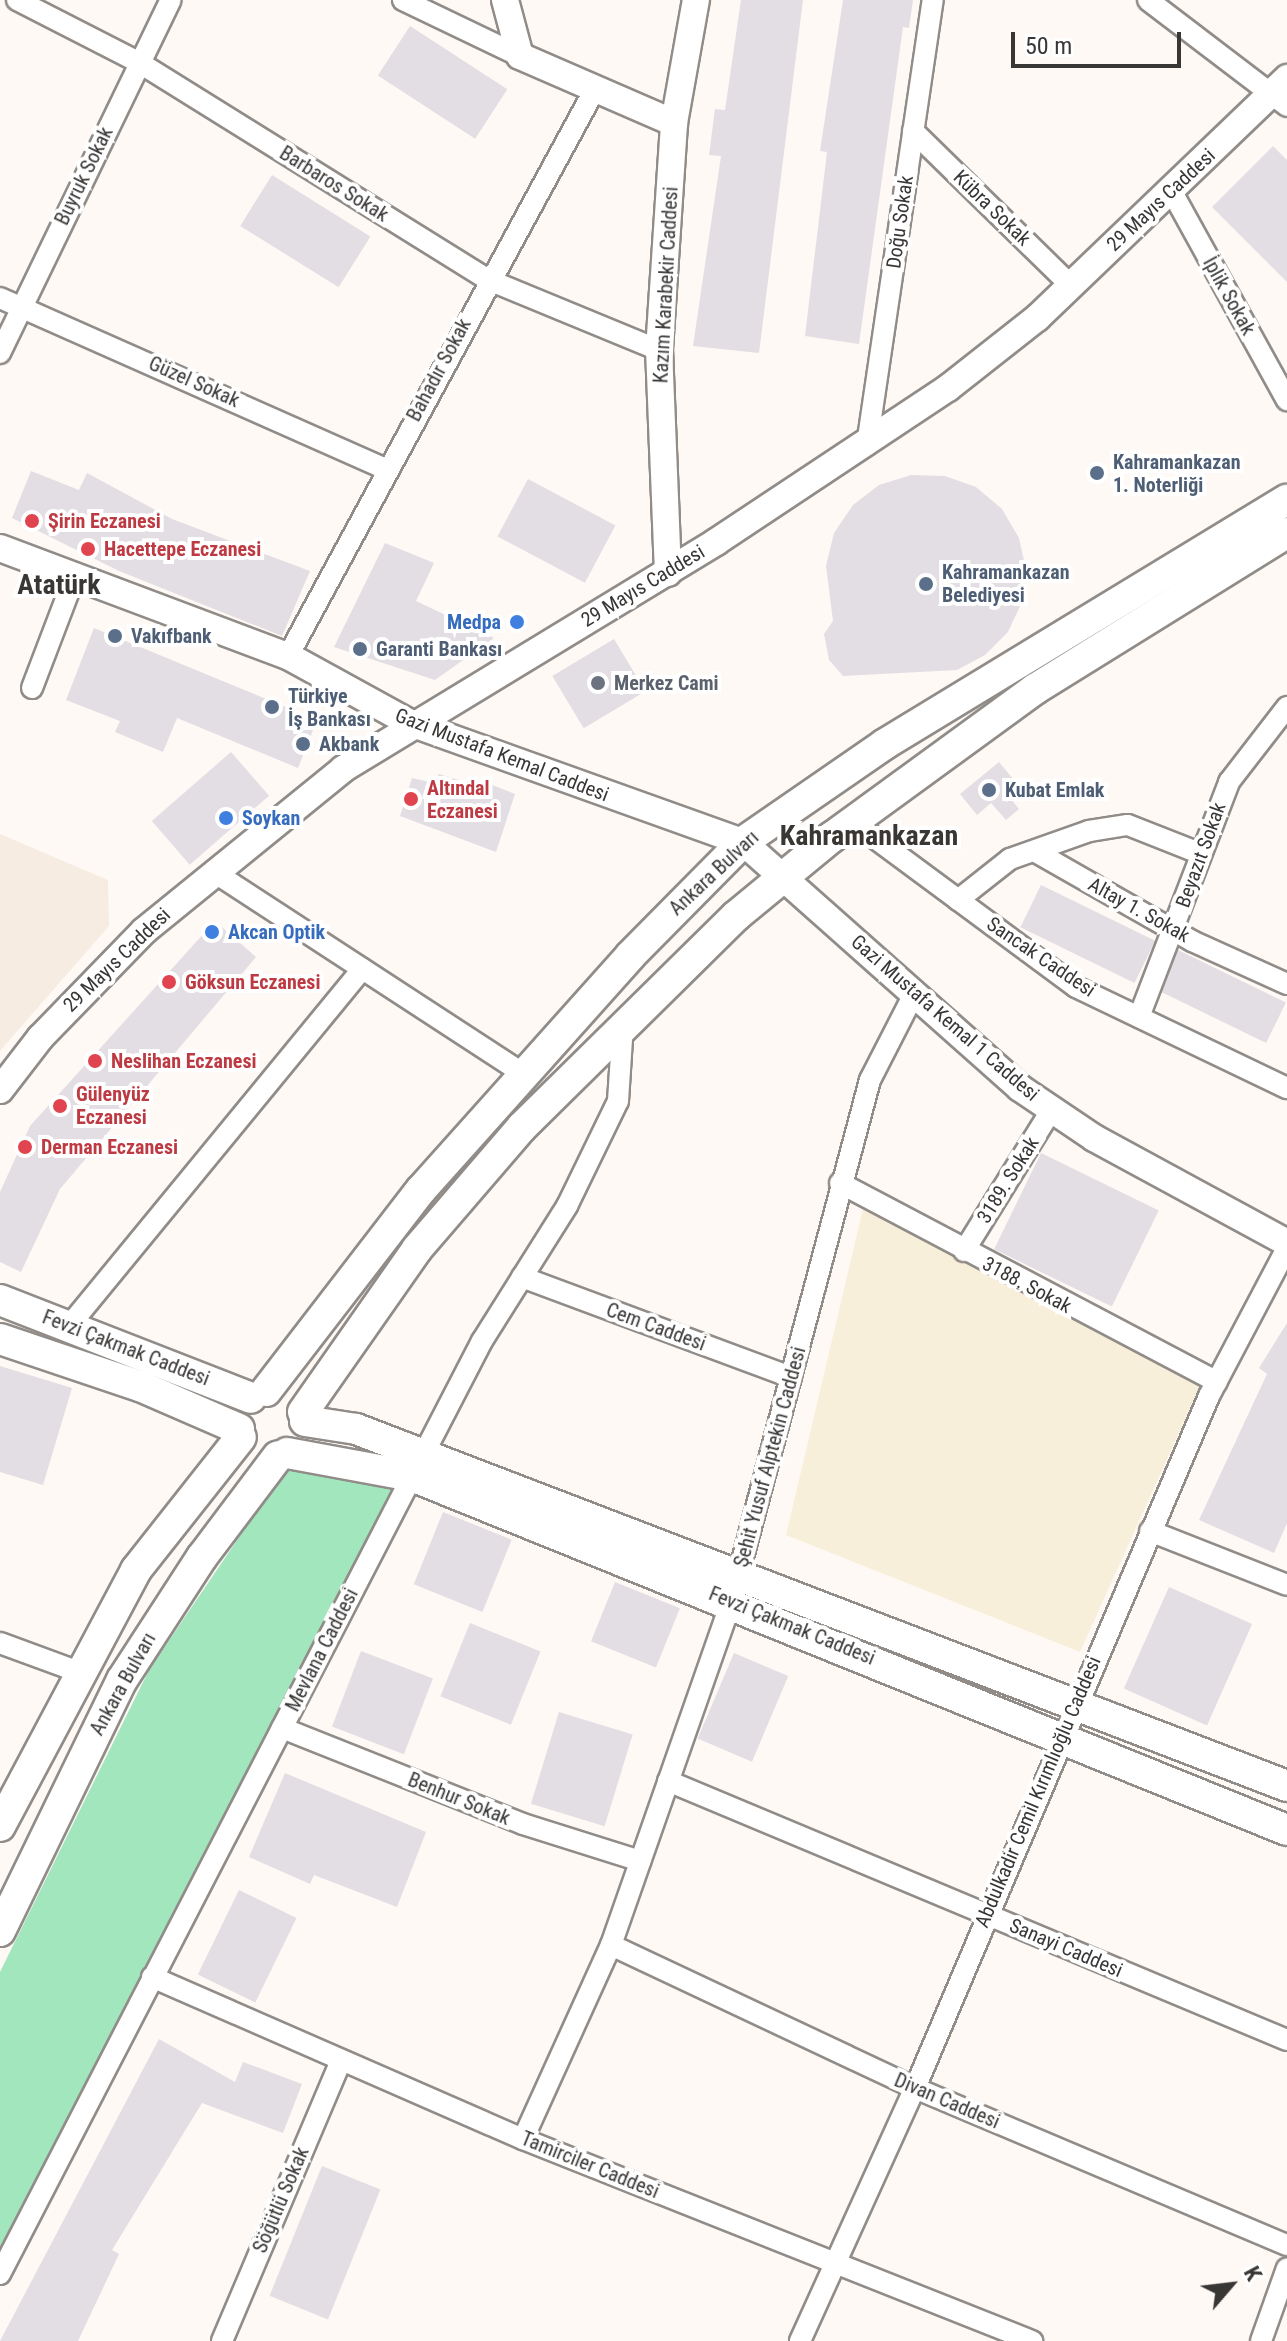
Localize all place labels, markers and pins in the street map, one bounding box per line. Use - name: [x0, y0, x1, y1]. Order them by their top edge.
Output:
- place label: Kahramankazan 1. Noterliği: [1113, 450, 1240, 497]
- marker: Kahramankazan 1. Noterliği: [1088, 464, 1106, 482]
- place label: Şirin Eczanesi: [48, 509, 161, 533]
- marker: Şirin Eczanesi: [23, 512, 41, 530]
- place label: Hacettepe Eczanesi: [104, 537, 261, 561]
- marker: Hacettepe Eczanesi: [79, 540, 97, 558]
- place label: Kahramankazan Belediyesi: [942, 560, 1069, 607]
- marker: Kahramankazan Belediyesi: [917, 575, 935, 593]
- place label: Medpa: [447, 610, 501, 634]
- marker: Medpa: [508, 613, 526, 631]
- place label: Vakıfbank: [131, 624, 212, 648]
- marker: Vakıfbank: [106, 627, 124, 645]
- place label: Garanti Bankası: [376, 637, 502, 661]
- marker: Garanti Bankası: [351, 640, 369, 658]
- place label: Merkez Cami: [614, 671, 719, 695]
- marker: Merkez Cami: [589, 674, 607, 692]
- place label: Türkiye İş Bankası: [288, 684, 371, 731]
- marker: Türkiye İş Bankası: [263, 698, 281, 716]
- place label: Akbank: [319, 732, 379, 756]
- marker: Akbank: [294, 735, 312, 753]
- place label: Altındal Eczanesi: [427, 776, 498, 823]
- place label: Kubat Emlak: [1005, 778, 1104, 802]
- marker: Kubat Emlak: [980, 781, 998, 799]
- marker: Altındal Eczanesi: [402, 790, 420, 808]
- place label: Soykan: [242, 806, 300, 830]
- marker: Soykan: [217, 809, 235, 827]
- place label: Akcan Optik: [228, 920, 325, 944]
- marker: Akcan Optik: [203, 923, 221, 941]
- place label: Göksun Eczanesi: [185, 970, 320, 994]
- marker: Göksun Eczanesi: [160, 973, 178, 991]
- place label: Neslihan Eczanesi: [111, 1049, 257, 1073]
- marker: Neslihan Eczanesi: [86, 1052, 104, 1070]
- place label: Gülenyüz Eczanesi: [76, 1082, 150, 1129]
- marker: Gülenyüz Eczanesi: [51, 1097, 69, 1115]
- place label: Derman Eczanesi: [41, 1135, 178, 1159]
- marker: Derman Eczanesi: [16, 1138, 34, 1156]

